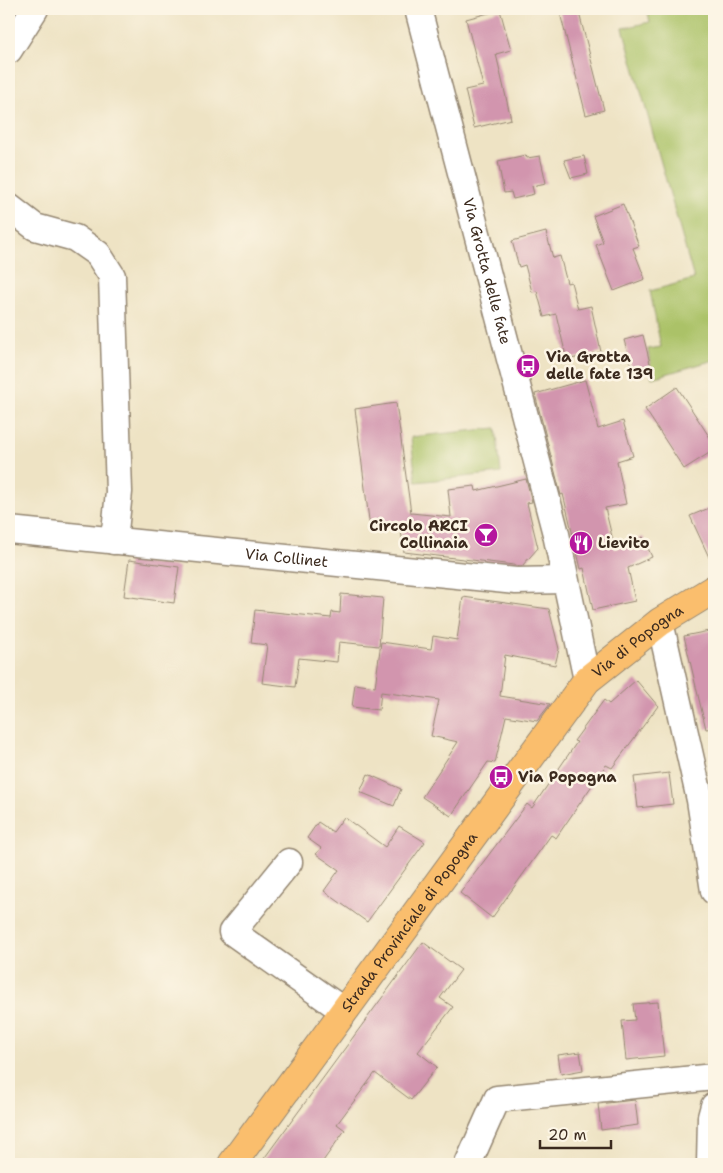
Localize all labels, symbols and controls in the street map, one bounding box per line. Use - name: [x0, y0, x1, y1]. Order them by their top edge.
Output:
- street label: Via Grotta delle fate: [458, 196, 516, 347]
- place label: Via Grotta delle fate 139: [546, 347, 653, 384]
- bus stop icon: Via Grotta delle fate 139: [515, 353, 541, 379]
- place label: Circolo ARCI Collinaia: [369, 516, 469, 553]
- bar icon: Circolo ARCI Collinaia: [473, 522, 499, 548]
- restaurant icon: Lievito: [568, 530, 594, 556]
- place label: Lievito: [598, 533, 650, 553]
- street label: Via Collinet: [244, 544, 329, 572]
- street label: Via di Popogna: [588, 600, 688, 682]
- bus stop icon: Via Popogna: [488, 764, 514, 790]
- place label: Via Popogna: [518, 767, 617, 787]
- street label: Strada Provinciale di Popogna: [337, 828, 483, 1016]
- scale bar: [540, 1118, 612, 1150]
- text: 20 m: [548, 1125, 587, 1145]

